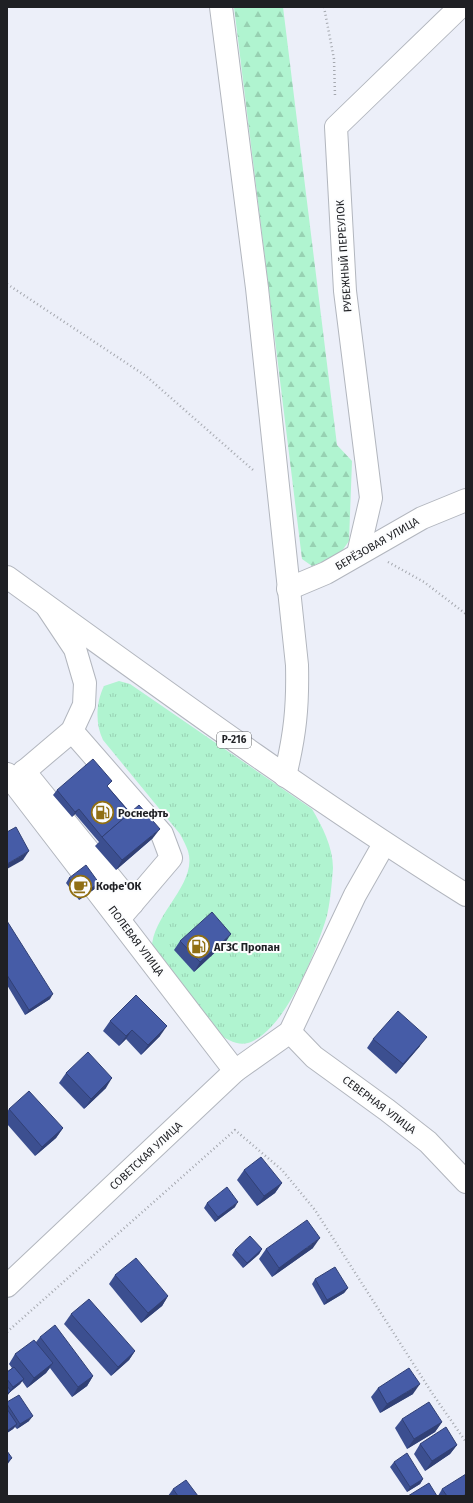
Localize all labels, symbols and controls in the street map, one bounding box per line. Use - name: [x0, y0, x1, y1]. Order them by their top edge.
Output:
- street label: РУБЕЖНЫЙ ПЕРЕУЛОК: [334, 199, 354, 313]
- street label: БЕРЁЗОВАЯ УЛИЦА: [332, 514, 422, 573]
- road number: Р-216: [217, 732, 251, 748]
- fuel station icon: Роснефть: [89, 800, 115, 826]
- place label: Роснефть: [118, 807, 169, 820]
- cafe icon: Кофе'ОК: [68, 873, 94, 899]
- place label: Кофе'ОК: [96, 880, 141, 893]
- street label: ПОЛЕВАЯ УЛИЦА: [105, 903, 167, 979]
- fuel station icon: АГЗС Пропан: [186, 934, 212, 960]
- place label: АГЗС Пропан: [213, 941, 280, 954]
- street label: СЕВЕРНАЯ УЛИЦА: [340, 1073, 419, 1137]
- street label: СОВЕТСКАЯ УЛИЦА: [107, 1119, 185, 1193]

